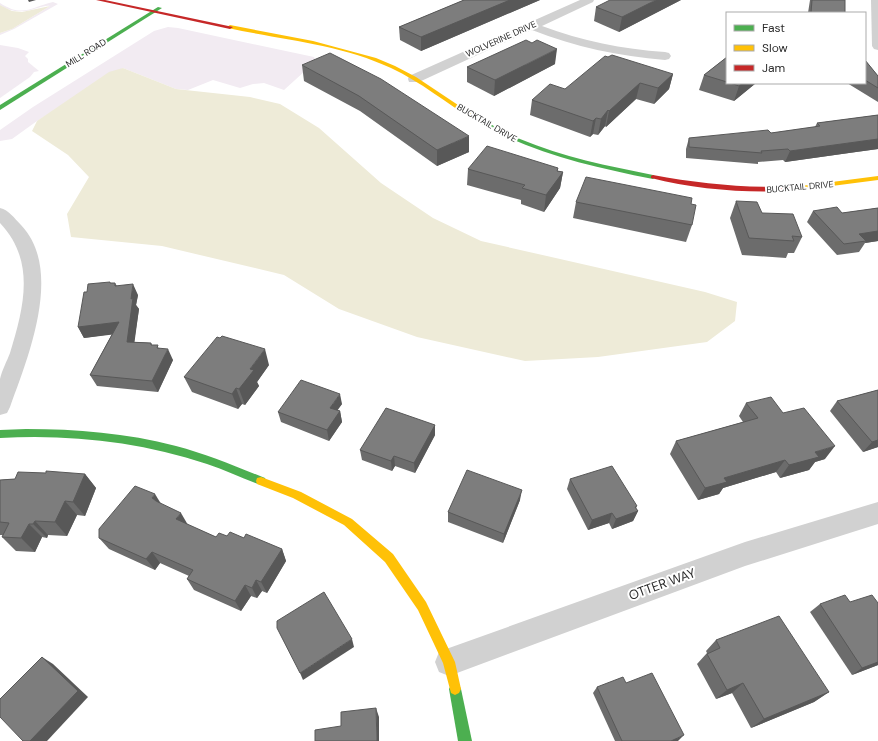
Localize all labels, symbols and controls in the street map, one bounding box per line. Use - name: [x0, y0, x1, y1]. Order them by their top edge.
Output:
- legend: [726, 12, 866, 84]
- street label: WOLVERINE DRIVE: [464, 18, 538, 60]
- text: Fast: [762, 20, 785, 36]
- street label: MILL ROAD: [63, 36, 109, 70]
- text: Slow: [762, 40, 788, 56]
- text: Jam: [762, 60, 785, 76]
- street label: BUCKTAIL DRIVE: [455, 101, 519, 145]
- street label: BUCKTAIL DRIVE: [766, 178, 834, 196]
- street label: OTTER WAY: [626, 564, 698, 604]

